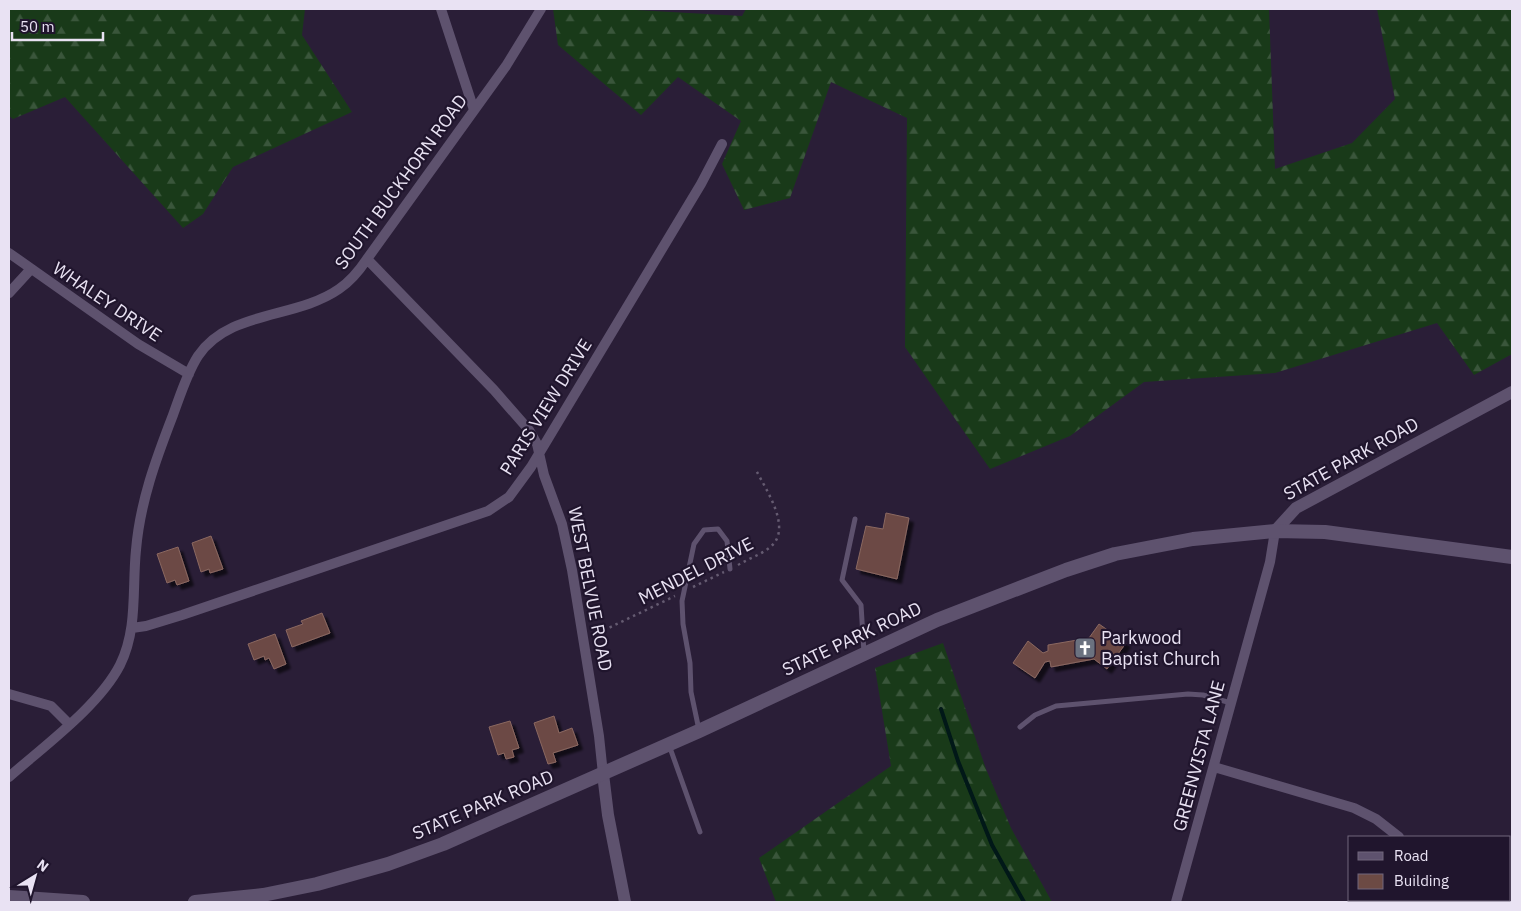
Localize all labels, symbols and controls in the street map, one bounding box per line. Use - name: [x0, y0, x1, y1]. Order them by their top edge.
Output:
- scale bar: [12, 10, 104, 42]
- text: 50 m: [20, 17, 55, 36]
- street label: SOUTH BUCKHORN ROAD: [329, 90, 472, 274]
- street label: WHALEY DRIVE: [48, 257, 166, 347]
- street label: PARIS VIEW DRIVE: [494, 334, 597, 479]
- street label: STATE PARK ROAD: [1279, 412, 1422, 505]
- street label: WEST BELVUE ROAD: [563, 505, 618, 673]
- street label: MENDEL DRIVE: [634, 532, 757, 609]
- street label: STATE PARK ROAD: [778, 596, 925, 681]
- place label: Parkwood Baptist Church: [1101, 626, 1220, 670]
- church icon: Parkwood Baptist Church: [1073, 636, 1097, 660]
- street label: GREENVISTA LANE: [1167, 678, 1230, 834]
- street label: STATE PARK ROAD: [409, 764, 557, 845]
- legend: [1348, 836, 1511, 901]
- text: Road: [1394, 846, 1429, 865]
- north arrow: [10, 851, 60, 901]
- text: N: [33, 855, 52, 876]
- text: Building: [1394, 871, 1449, 890]

